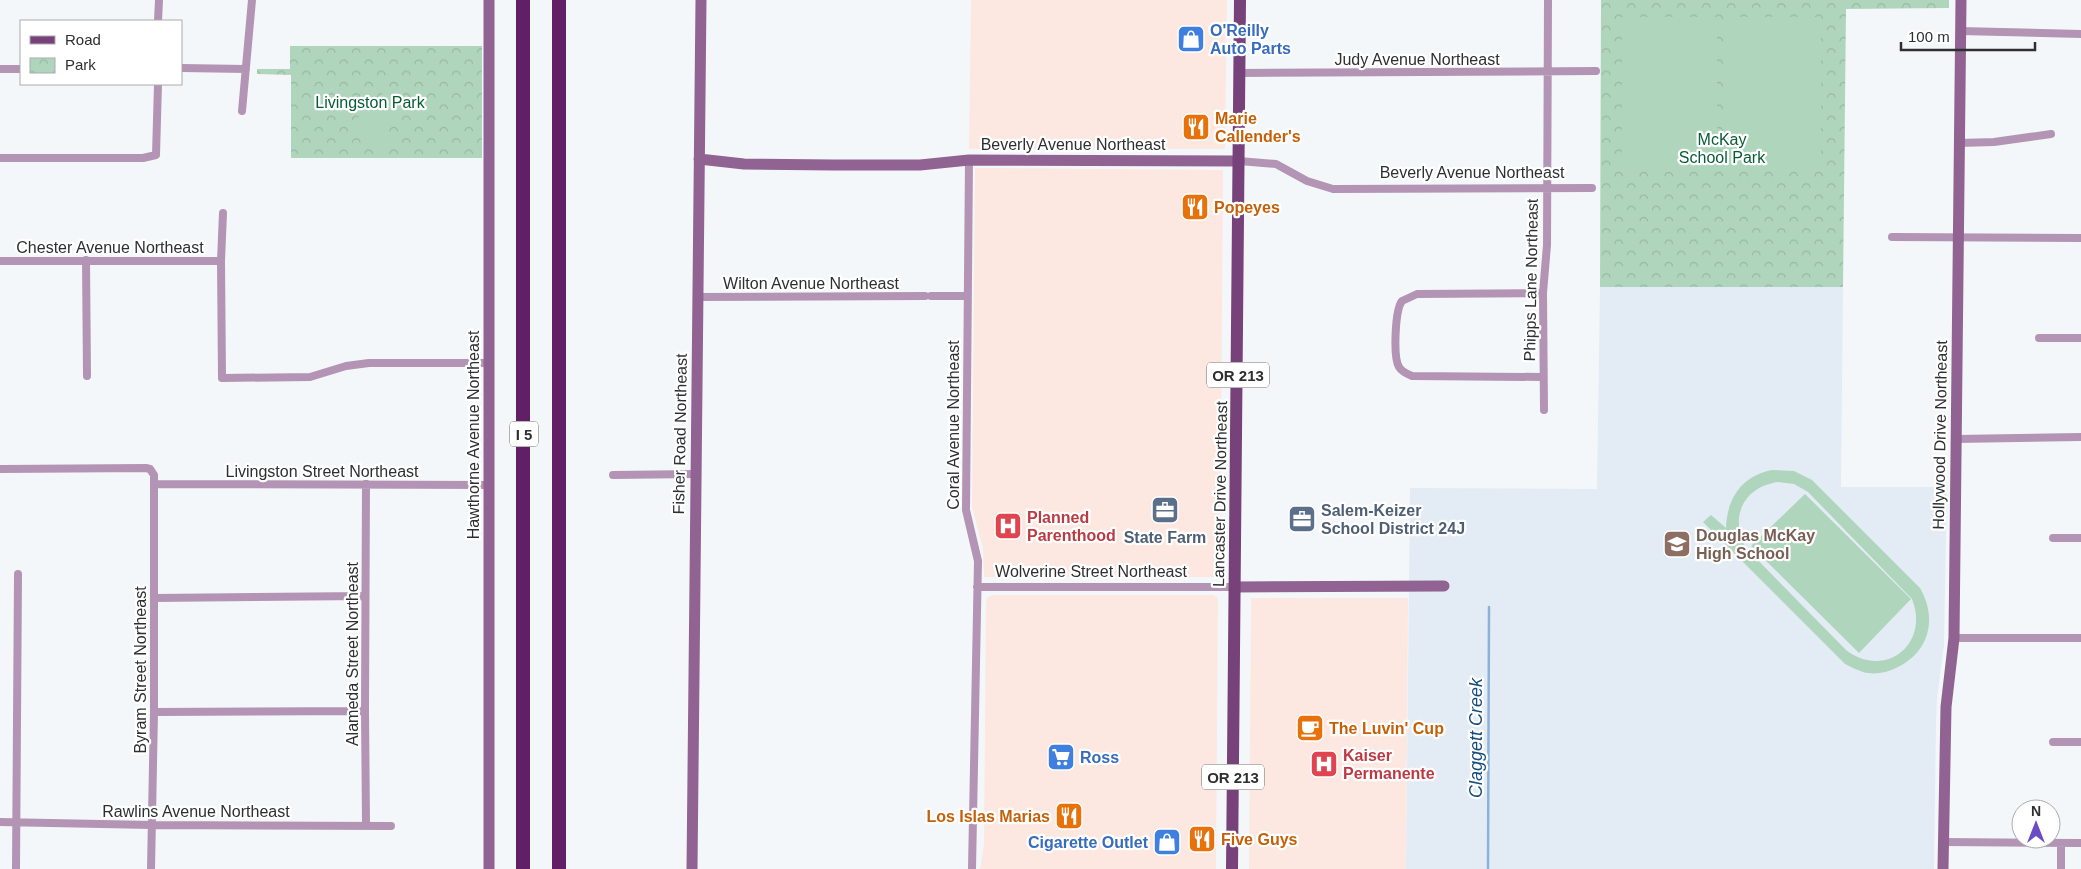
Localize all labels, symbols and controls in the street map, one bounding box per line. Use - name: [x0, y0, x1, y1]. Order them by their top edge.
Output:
- legend: [20, 20, 182, 85]
- scale bar: [1901, 20, 2035, 52]
- place label: O'Reilly Auto Parts: [1210, 22, 1291, 57]
- shop icon: O'Reilly Auto Parts: [1176, 24, 1206, 54]
- text: 100 m: [1908, 28, 1950, 45]
- text: Road: [65, 31, 101, 48]
- street label: Judy Avenue Northeast: [1334, 51, 1500, 68]
- text: Park: [65, 56, 96, 73]
- park label: Livingston Park: [315, 94, 426, 111]
- place label: Marie Callender's: [1215, 110, 1301, 145]
- restaurant icon: Marie Callender's: [1181, 112, 1211, 142]
- park label: McKay School Park: [1679, 131, 1766, 166]
- street label: Beverly Avenue Northeast: [981, 136, 1166, 153]
- street label: Beverly Avenue Northeast: [1380, 164, 1565, 181]
- restaurant icon: Popeyes: [1180, 192, 1210, 222]
- street label: Phipps Lane Northeast: [1521, 198, 1541, 362]
- place label: Popeyes: [1214, 199, 1280, 216]
- street label: Chester Avenue Northeast: [16, 239, 204, 256]
- street label: Wilton Avenue Northeast: [723, 275, 899, 292]
- street label: Hawthorne Avenue Northeast: [465, 330, 482, 539]
- street label: Coral Avenue Northeast: [945, 340, 962, 510]
- street label: Hollywood Drive Northeast: [1930, 340, 1950, 530]
- street label: Fisher Road Northeast: [670, 353, 690, 515]
- road number: OR 213: [1207, 362, 1269, 388]
- street label: Lancaster Drive Northeast: [1210, 400, 1230, 587]
- road number: I 5: [510, 422, 538, 446]
- street label: Livingston Street Northeast: [226, 463, 419, 480]
- office icon: State Farm: [1150, 495, 1180, 525]
- place label: Salem-Keizer School District 24J: [1321, 502, 1465, 537]
- office icon: Salem-Keizer School District 24J: [1287, 504, 1317, 534]
- place label: Planned Parenthood: [1027, 509, 1116, 544]
- hospital icon: Planned Parenthood: [993, 511, 1023, 541]
- place label: Douglas McKay High School: [1696, 527, 1815, 562]
- place label: State Farm: [1124, 529, 1206, 546]
- school or university icon: Douglas McKay High School: [1662, 529, 1692, 559]
- street label: Alameda Street Northeast: [344, 561, 361, 746]
- street label: Wolverine Street Northeast: [995, 563, 1187, 580]
- street label: Byram Street Northeast: [132, 586, 149, 754]
- water label: Claggett Creek: [1466, 677, 1486, 798]
- cafe icon: The Luvin' Cup: [1295, 713, 1325, 743]
- place label: The Luvin' Cup: [1329, 720, 1444, 737]
- supermarket icon: Ross: [1046, 742, 1076, 772]
- place label: Kaiser Permanente: [1343, 747, 1435, 782]
- place label: Ross: [1080, 749, 1119, 766]
- hospital icon: Kaiser Permanente: [1309, 749, 1339, 779]
- road number: OR 213: [1202, 764, 1264, 790]
- north arrow: [2011, 799, 2061, 849]
- restaurant icon: Los Islas Marias: [1054, 801, 1084, 831]
- street label: Rawlins Avenue Northeast: [102, 803, 290, 820]
- text: N: [2031, 803, 2041, 819]
- place label: Los Islas Marias: [926, 808, 1050, 825]
- restaurant icon: Five Guys: [1187, 824, 1217, 854]
- shop icon: Cigarette Outlet: [1152, 827, 1182, 857]
- place label: Five Guys: [1221, 831, 1298, 848]
- place label: Cigarette Outlet: [1028, 834, 1149, 851]

